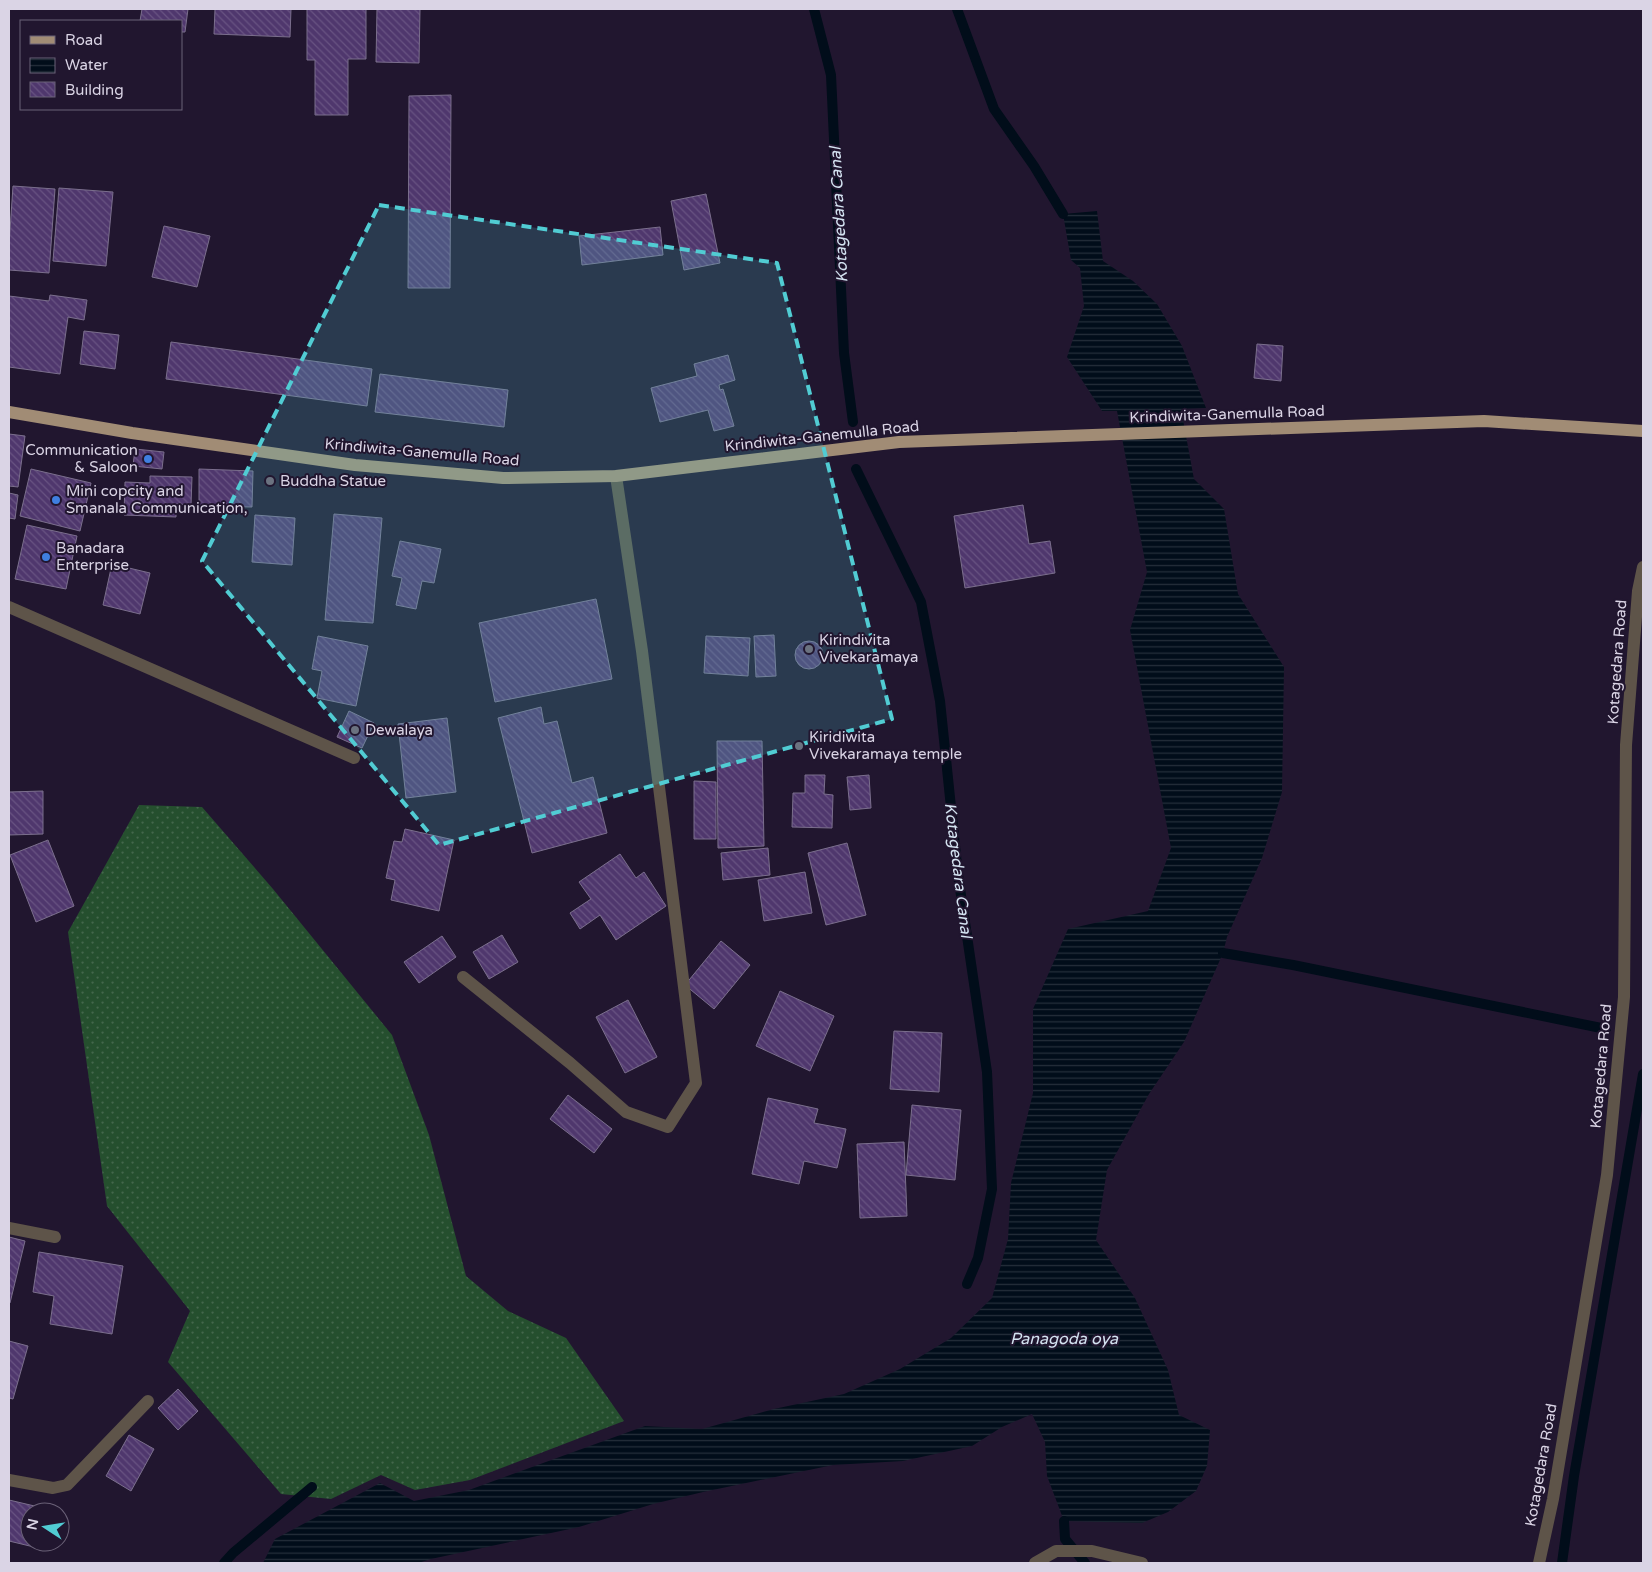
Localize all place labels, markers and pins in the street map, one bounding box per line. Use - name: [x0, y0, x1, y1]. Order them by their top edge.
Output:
- place label: Communication & Saloon: [25, 441, 138, 476]
- marker: Communication & Saloon: [142, 453, 154, 465]
- place label: Buddha Statue: [280, 472, 386, 490]
- marker: Buddha Statue: [264, 475, 276, 487]
- place label: Mini copcity and Smanala Communication,: [66, 482, 248, 517]
- marker: Mini copcity and Smanala Communication,: [50, 494, 62, 506]
- place label: Banadara Enterprise: [56, 539, 129, 574]
- marker: Banadara Enterprise: [40, 551, 52, 563]
- place label: Kirindivita Vivekaramaya: [819, 631, 918, 666]
- marker: Kirindivita Vivekaramaya: [803, 643, 815, 655]
- place label: Dewalaya: [365, 721, 433, 739]
- marker: Dewalaya: [349, 724, 361, 736]
- place label: Kiridiwita Vivekaramaya temple: [809, 728, 962, 763]
- marker: Kiridiwita Vivekaramaya temple: [793, 740, 805, 752]

